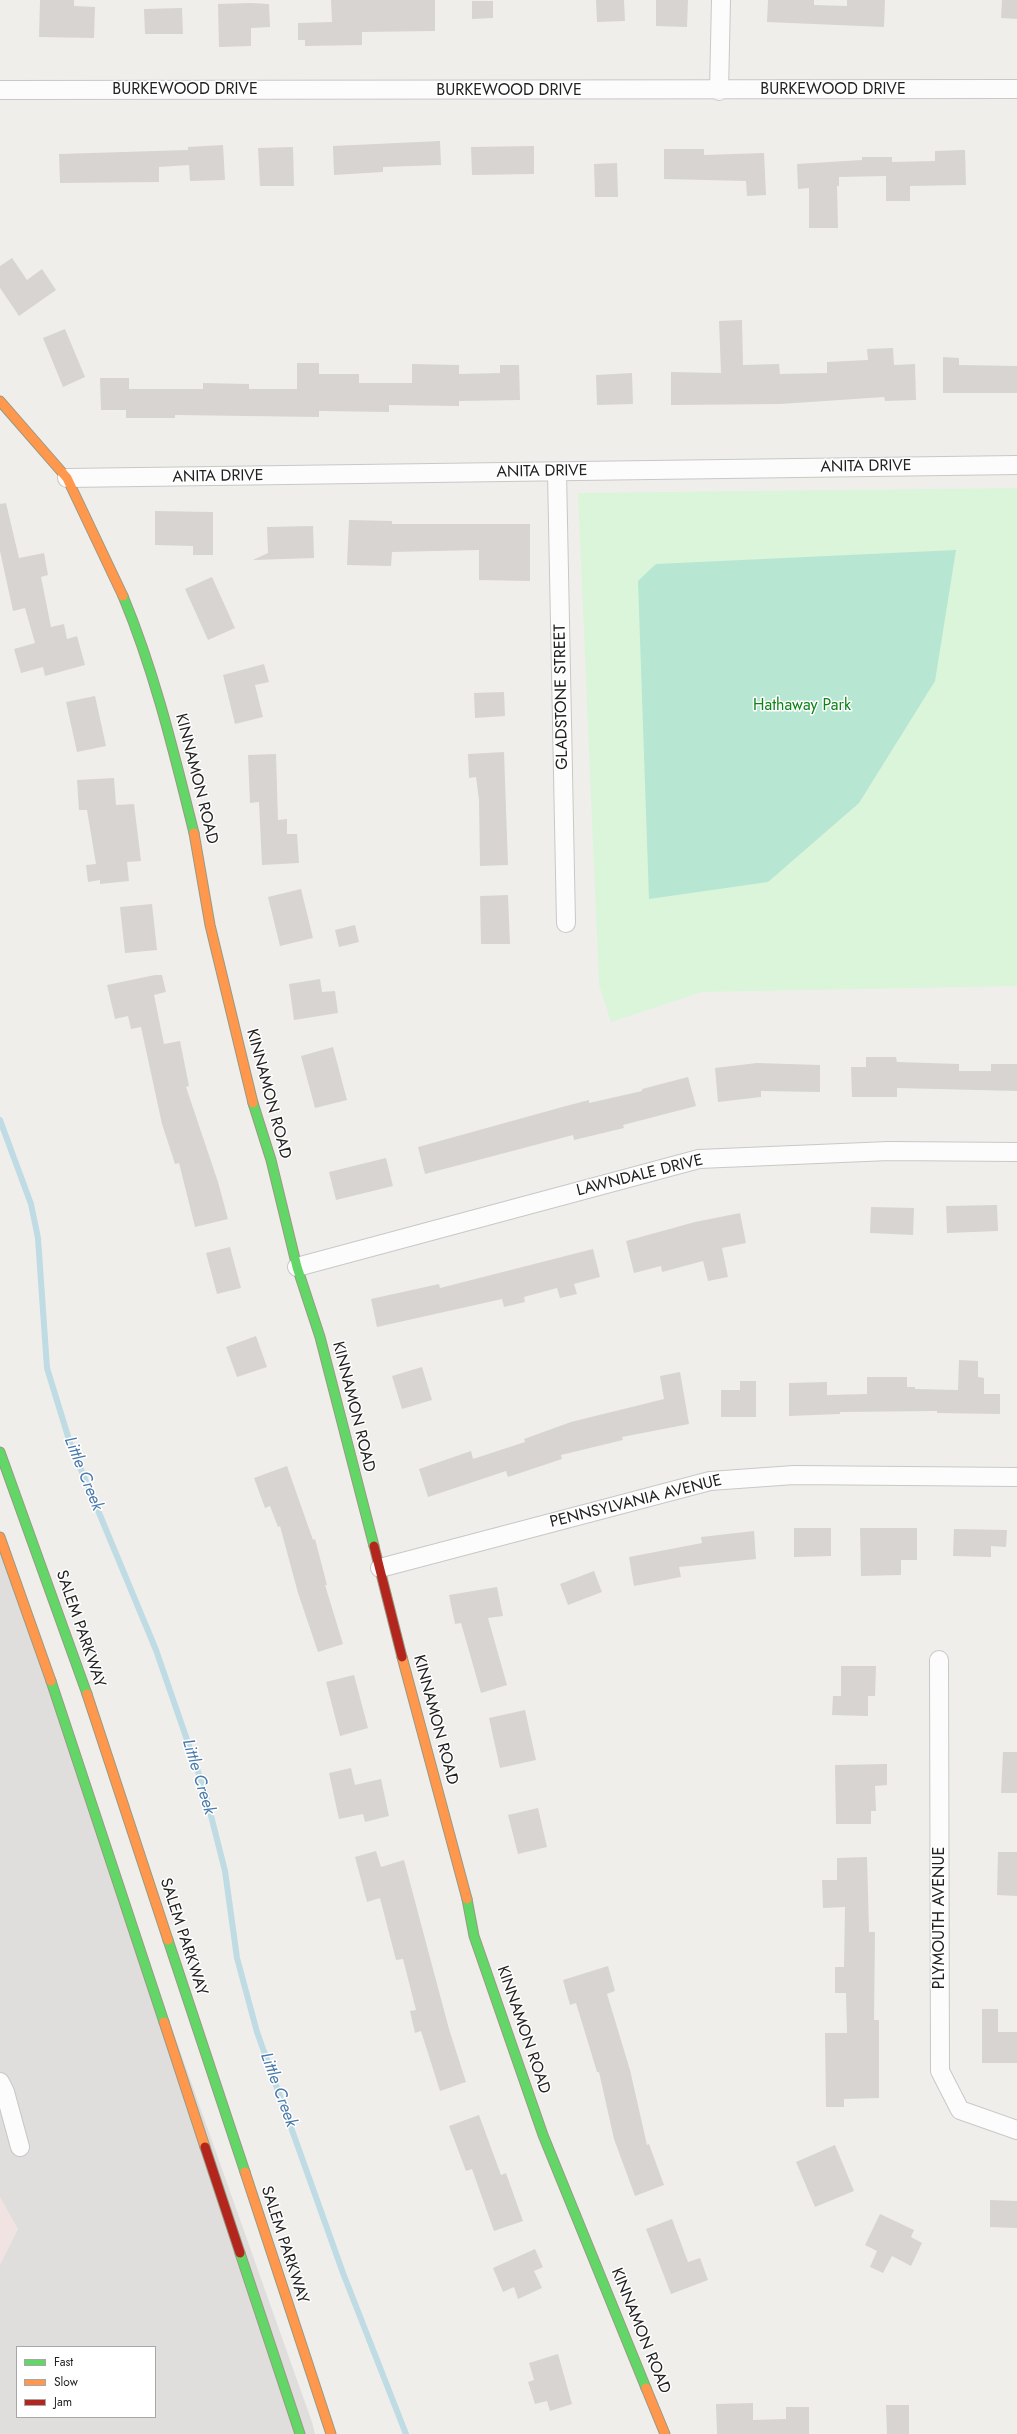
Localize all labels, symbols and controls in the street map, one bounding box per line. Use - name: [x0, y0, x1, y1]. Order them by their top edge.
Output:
- street label: BURKEWOOD DRIVE: [112, 80, 258, 100]
- street label: BURKEWOOD DRIVE: [760, 80, 906, 100]
- street label: BURKEWOOD DRIVE: [436, 81, 582, 101]
- street label: ANITA DRIVE: [820, 457, 912, 477]
- street label: ANITA DRIVE: [496, 462, 588, 482]
- street label: ANITA DRIVE: [172, 467, 264, 487]
- street label: GLADSTONE STREET: [551, 624, 573, 770]
- park label: Hathaway Park: [753, 696, 851, 716]
- street label: KINNAMON ROAD: [171, 712, 221, 846]
- street label: KINNAMON ROAD: [241, 1027, 295, 1161]
- street label: LAWNDALE DRIVE: [575, 1151, 705, 1201]
- street label: KINNAMON ROAD: [328, 1340, 378, 1474]
- water label: Little Creek: [59, 1434, 107, 1514]
- street label: PENNSYLVANIA AVENUE: [548, 1471, 724, 1533]
- street label: SALEM PARKWAY: [51, 1568, 109, 1690]
- street label: KINNAMON ROAD: [408, 1653, 462, 1787]
- water label: Little Creek: [177, 1737, 219, 1817]
- street label: PLYMOUTH AVENUE: [930, 1847, 950, 1989]
- street label: SALEM PARKWAY: [155, 1876, 211, 1998]
- street label: KINNAMON ROAD: [492, 1964, 554, 2096]
- water label: Little Creek: [255, 2050, 301, 2130]
- street label: SALEM PARKWAY: [256, 2184, 312, 2306]
- street label: KINNAMON ROAD: [606, 2265, 674, 2397]
- legend: [16, 2346, 156, 2418]
- text: Fast: [54, 2353, 73, 2371]
- text: Slow: [54, 2373, 78, 2391]
- text: Jam: [54, 2393, 72, 2411]

